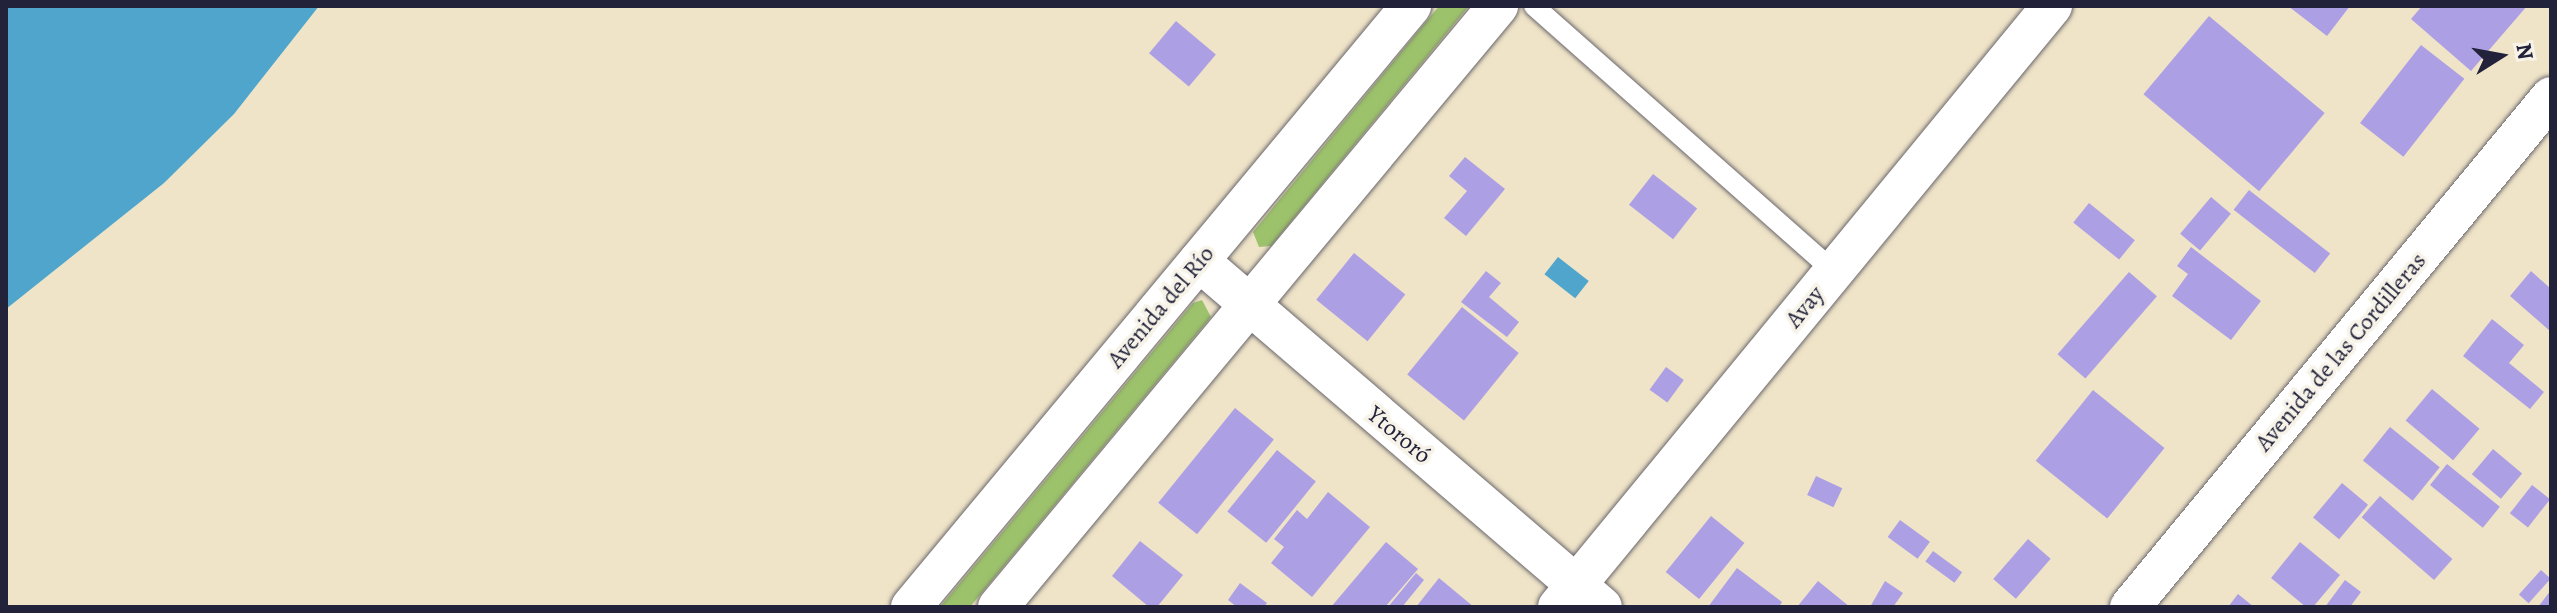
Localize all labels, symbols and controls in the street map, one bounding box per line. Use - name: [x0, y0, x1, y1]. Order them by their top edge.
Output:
- north arrow: [2461, 16, 2541, 96]
- text: N: [2508, 41, 2541, 62]
- street label: Avenida del Río: [1102, 240, 1220, 374]
- street label: Avenida de las Cordilleras: [2249, 247, 2433, 457]
- street label: Avay: [1780, 280, 1830, 334]
- street label: Ytororó: [1361, 400, 1437, 470]

